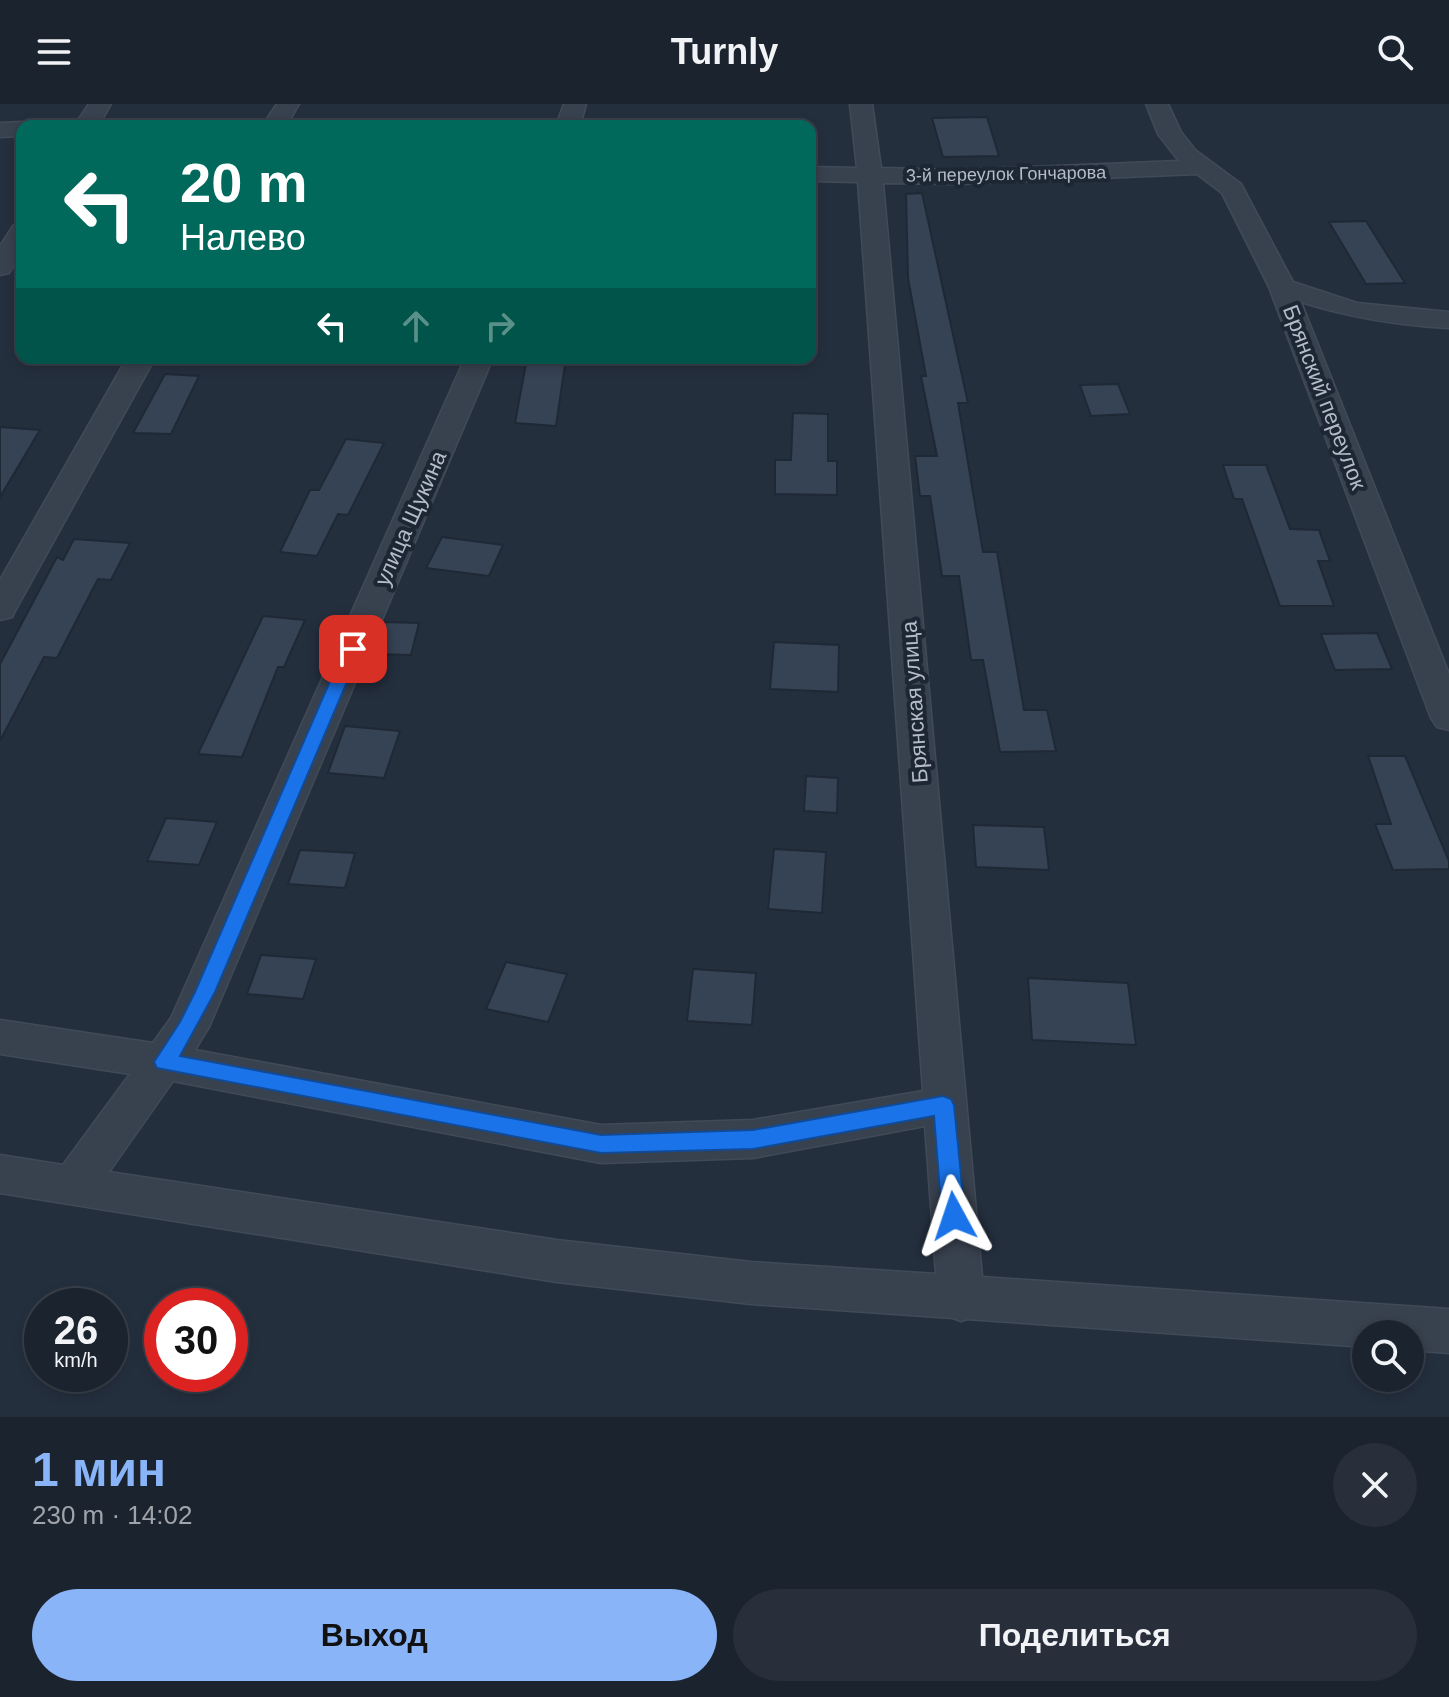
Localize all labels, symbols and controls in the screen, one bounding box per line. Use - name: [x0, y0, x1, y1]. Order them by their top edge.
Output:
- icon: menu: [32, 30, 76, 74]
- icon: search: [1373, 30, 1417, 74]
- text: Turnly: [671, 31, 778, 72]
- text: 20 m: [180, 151, 308, 214]
- icon: left: [48, 152, 152, 256]
- street label: 3-й переулок Гончарова: [906, 162, 1107, 186]
- text: Налево: [180, 217, 306, 258]
- street label: Брянский переулок: [1278, 301, 1371, 493]
- icon: left: [310, 304, 354, 348]
- icon: ahead: [394, 304, 438, 348]
- icon: right: [478, 304, 522, 348]
- street label: улица Щукина: [370, 446, 452, 590]
- pin: [319, 615, 387, 683]
- street label: Брянская улица: [896, 619, 933, 784]
- icon: arrive: [331, 627, 375, 671]
- position arrow: [912, 1174, 996, 1258]
- speed limit sign: 30: [144, 1288, 248, 1392]
- text: 26: [54, 1308, 98, 1352]
- map controls: [1352, 1320, 1424, 1392]
- button: search: [1352, 1320, 1424, 1392]
- text: km/h: [54, 1349, 98, 1371]
- text: 1 мин: [32, 1443, 166, 1496]
- button: close: [1333, 1443, 1417, 1527]
- text: 230 m · 14:02: [32, 1500, 192, 1530]
- button: Выход: [32, 1589, 717, 1681]
- button: Поделиться: [733, 1589, 1417, 1681]

